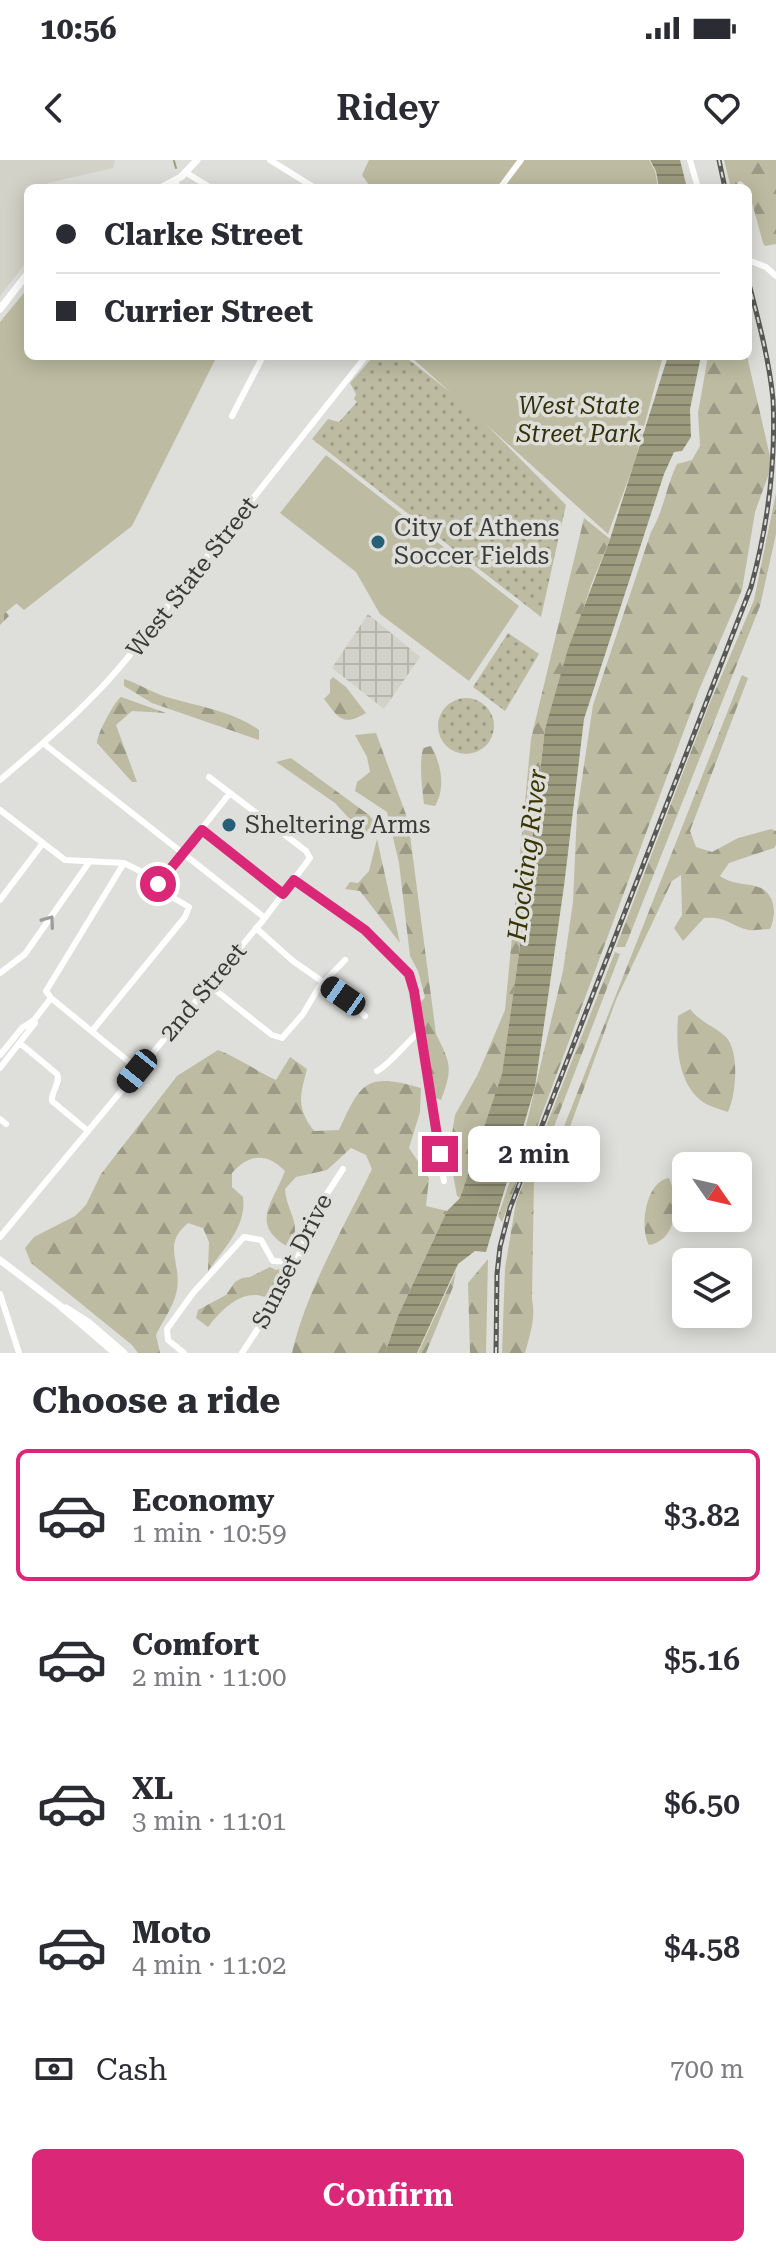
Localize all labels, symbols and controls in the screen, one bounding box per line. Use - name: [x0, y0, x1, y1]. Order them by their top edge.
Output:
- text: 10:56: [40, 11, 117, 46]
- icon: back: [32, 86, 76, 130]
- icon: heart: [700, 86, 744, 130]
- text: Ridey: [336, 87, 440, 129]
- text: Clarke Street: [104, 217, 303, 252]
- text: Currier Street: [104, 294, 313, 329]
- park label: West State Street Park: [516, 392, 641, 448]
- street label: West State Street: [121, 491, 263, 663]
- place label: City of Athens Soccer Fields: [394, 514, 559, 570]
- marker: City of Athens Soccer Fields: [369, 533, 387, 551]
- water label: Hocking River: [501, 767, 552, 944]
- place label: Sheltering Arms: [245, 811, 430, 839]
- marker: Sheltering Arms: [220, 816, 238, 834]
- route start: [140, 866, 176, 902]
- one-way arrow: [40, 915, 54, 930]
- street label: 2nd Street: [154, 937, 252, 1047]
- car: [316, 972, 370, 1020]
- car: [113, 1045, 161, 1097]
- callout: 2 min: [468, 1126, 600, 1182]
- route end: [422, 1136, 458, 1172]
- text: 2 min: [498, 1139, 570, 1169]
- north arrow: [672, 1152, 752, 1232]
- map controls: [672, 1152, 752, 1328]
- street label: Sunset Drive: [246, 1189, 338, 1333]
- button: layers: [672, 1248, 752, 1328]
- text: Choose a ride: [32, 1380, 280, 1422]
- icon: car: [36, 1479, 108, 1551]
- text: Economy: [132, 1483, 274, 1518]
- text: $3.82: [664, 1498, 740, 1533]
- text: 1 min · 10:59: [132, 1518, 287, 1548]
- icon: car: [36, 1623, 108, 1695]
- text: Comfort: [132, 1627, 259, 1662]
- text: $5.16: [664, 1642, 740, 1677]
- text: 2 min · 11:00: [132, 1662, 287, 1692]
- icon: car: [36, 1767, 108, 1839]
- text: XL: [132, 1771, 173, 1806]
- text: $6.50: [664, 1786, 740, 1821]
- text: 3 min · 11:01: [132, 1806, 287, 1836]
- icon: car: [36, 1911, 108, 1983]
- text: Moto: [132, 1915, 211, 1950]
- text: $4.58: [664, 1930, 740, 1965]
- text: 4 min · 11:02: [132, 1950, 287, 1980]
- icon: cash: [32, 2047, 76, 2091]
- text: Cash: [96, 2052, 167, 2087]
- text: 700 m: [670, 2054, 744, 2084]
- button: Confirm: [32, 2149, 744, 2241]

